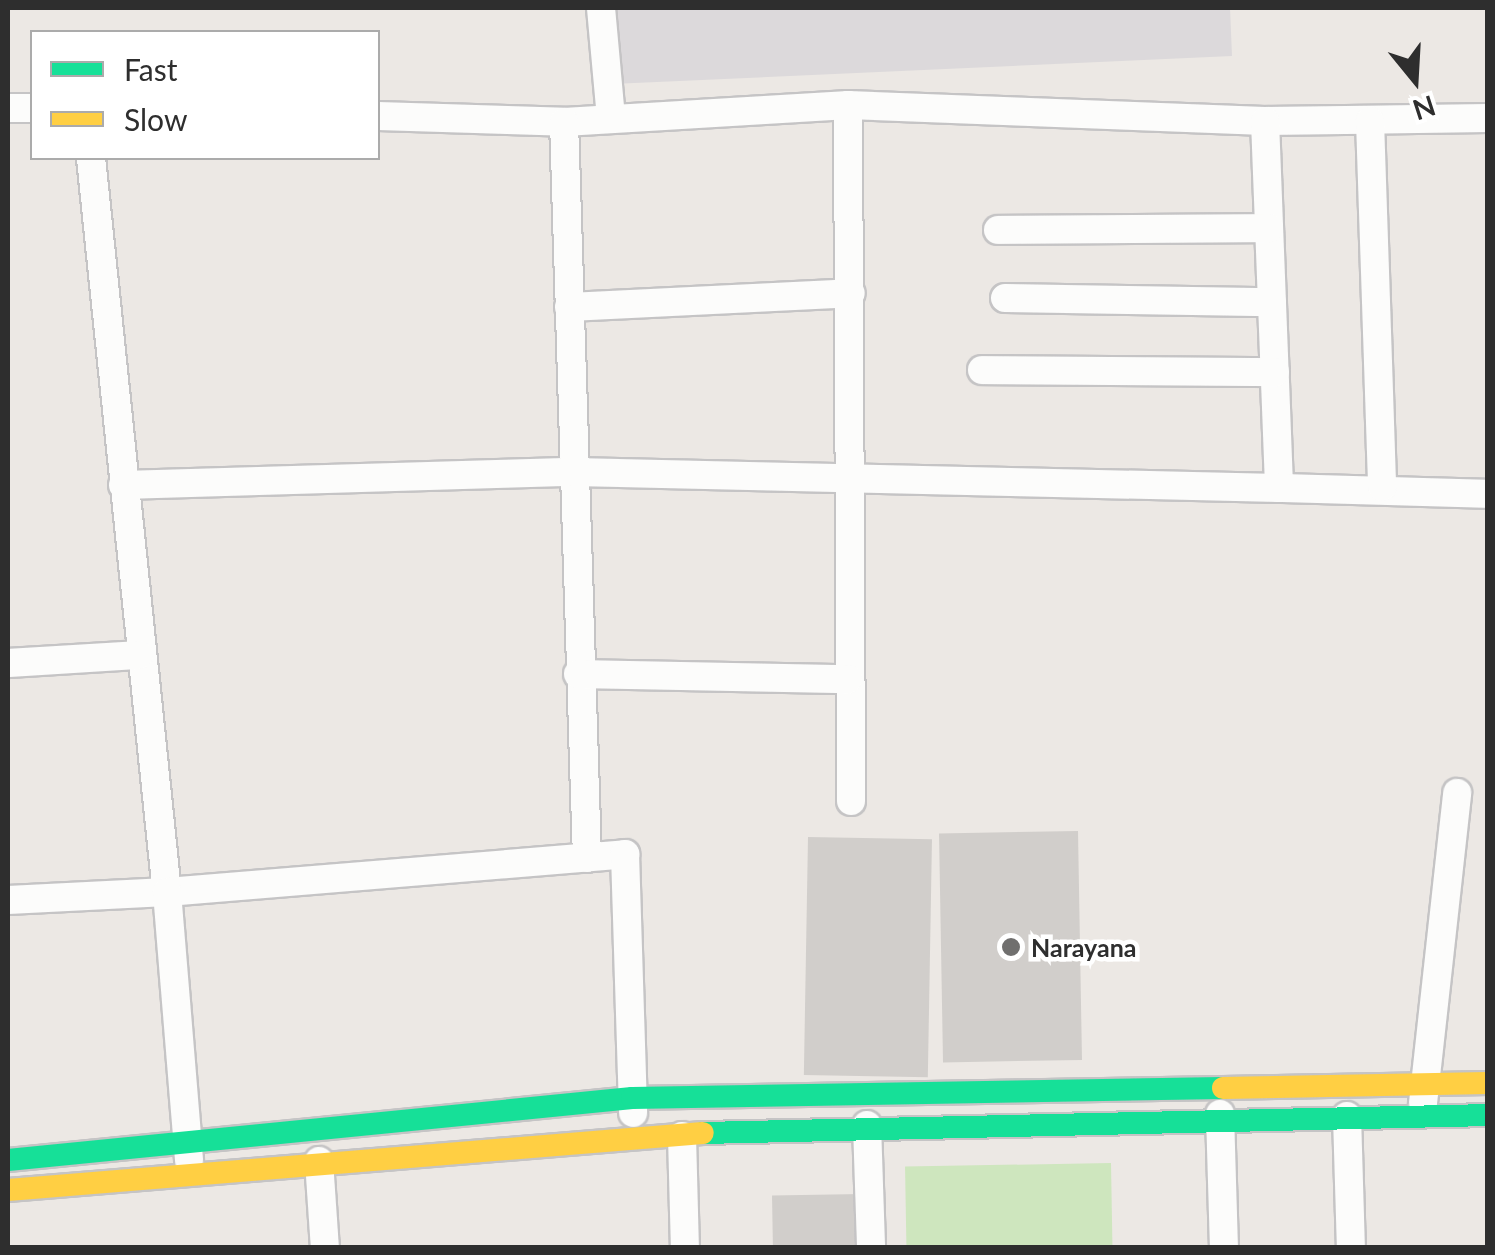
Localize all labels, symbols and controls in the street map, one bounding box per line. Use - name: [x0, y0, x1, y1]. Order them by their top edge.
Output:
- legend: [30, 30, 380, 160]
- north arrow: [1365, 30, 1465, 130]
- text: Fast: [124, 51, 178, 87]
- text: N: [1409, 89, 1440, 128]
- text: Slow: [124, 101, 187, 137]
- place label: Narayana: [1031, 932, 1136, 962]
- marker: Narayana: [1000, 936, 1022, 958]

